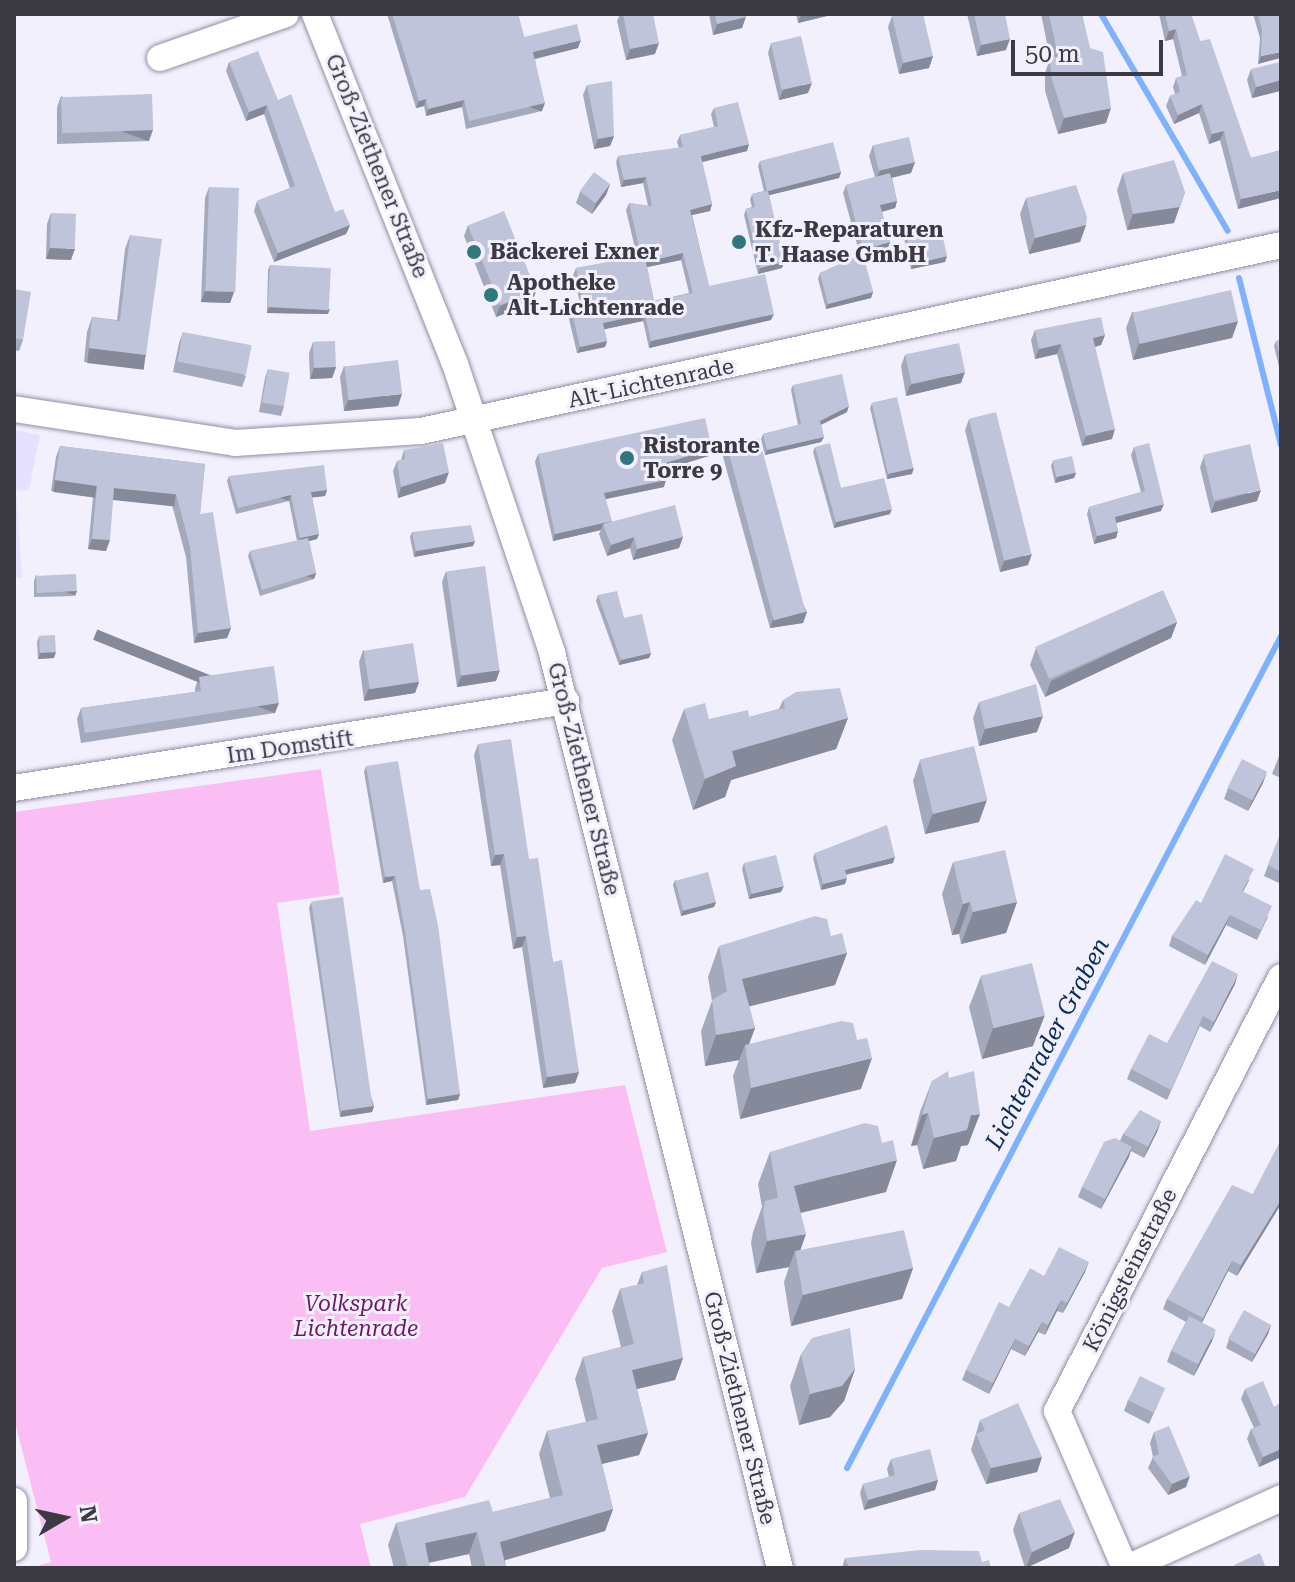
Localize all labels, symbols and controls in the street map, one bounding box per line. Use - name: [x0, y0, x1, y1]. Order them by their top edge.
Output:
- scale bar: [1015, 24, 1167, 74]
- text: 50 m: [1025, 40, 1080, 68]
- street label: Groß-Ziethener Straße: [320, 50, 434, 282]
- place label: Kfz-Reparaturen T. Haase GmbH: [755, 216, 943, 268]
- marker: Kfz-Reparaturen T. Haase GmbH: [730, 233, 748, 251]
- place label: Bäckerei Exner: [490, 239, 659, 265]
- marker: Bäckerei Exner: [465, 243, 483, 261]
- place label: Apotheke Alt-Lichtenrade: [507, 269, 684, 320]
- marker: Apotheke Alt-Lichtenrade: [482, 286, 500, 304]
- street label: Alt-Lichtenrade: [566, 353, 736, 413]
- place label: Ristorante Torre 9: [643, 432, 760, 484]
- marker: Ristorante Torre 9: [618, 449, 636, 467]
- street label: Groß-Ziethener Straße: [542, 660, 626, 898]
- street label: Im Domstift: [225, 725, 355, 769]
- water label: Lichtenrader Graben: [980, 933, 1116, 1155]
- street label: Königsteinstraße: [1077, 1184, 1183, 1356]
- street label: Groß-Ziethener Straße: [698, 1289, 782, 1527]
- park label: Volkspark Lichtenrade: [294, 1290, 418, 1342]
- north arrow: [24, 1478, 104, 1558]
- text: N: [75, 1504, 102, 1524]

